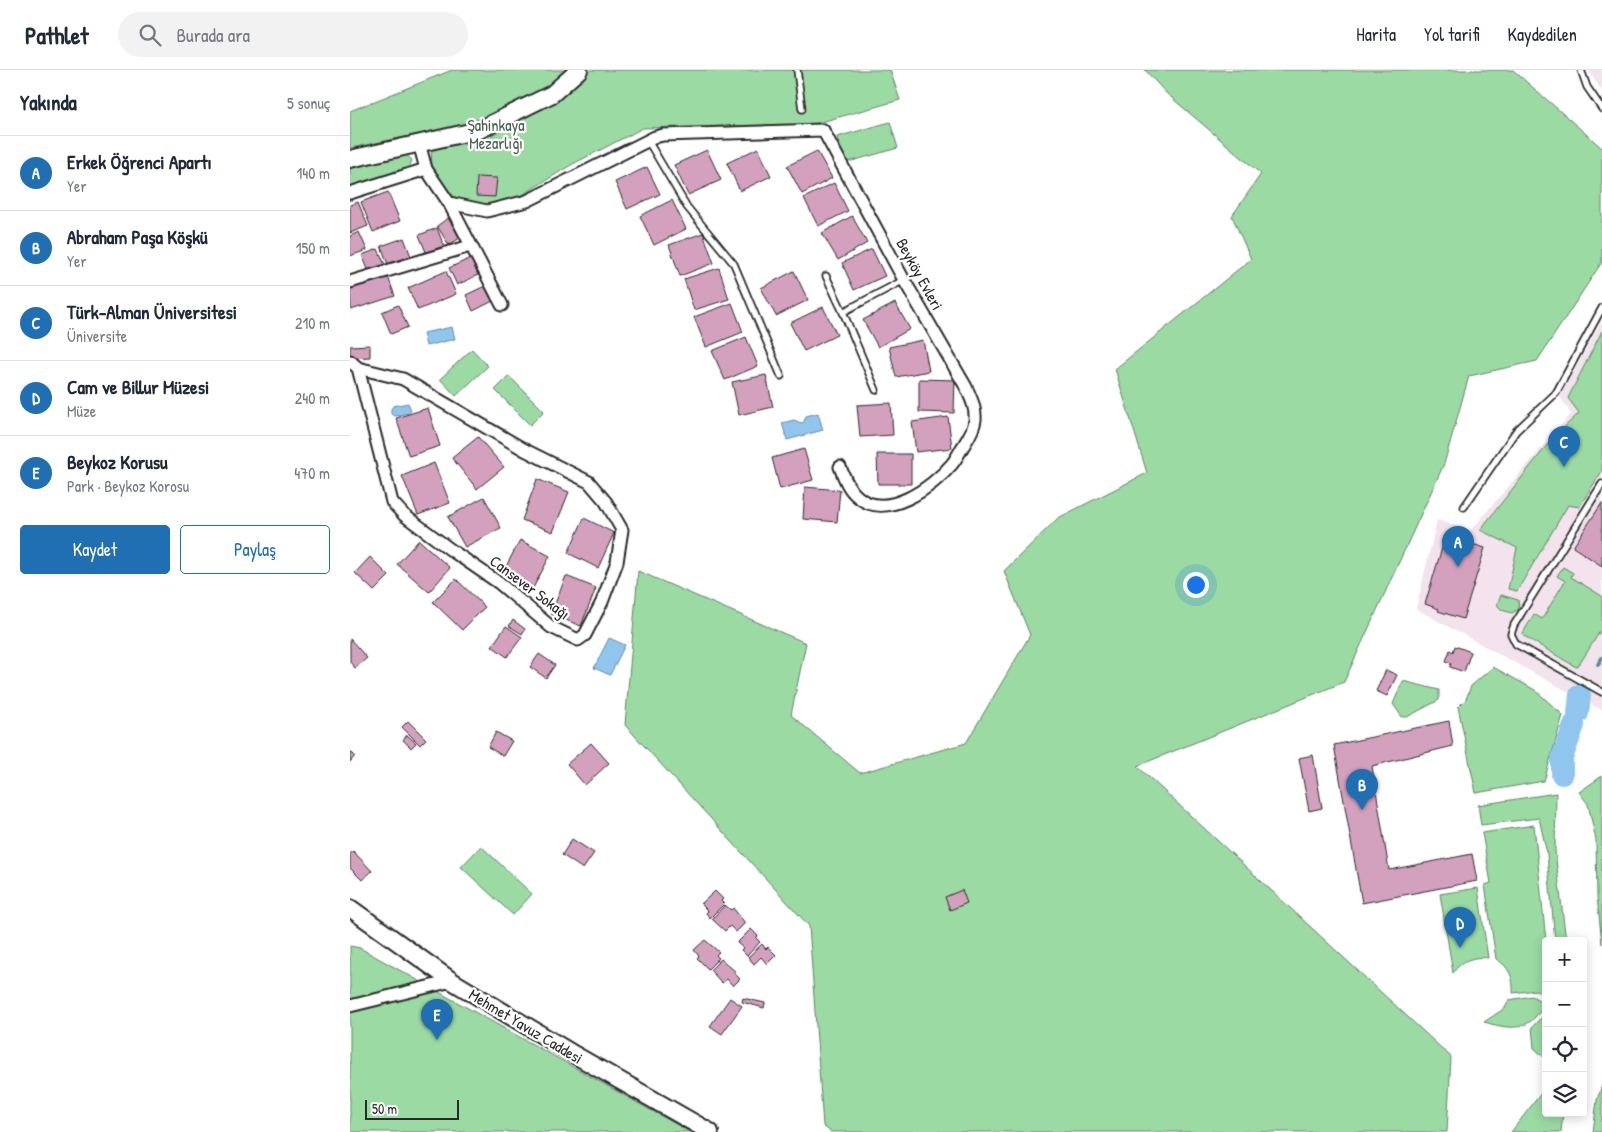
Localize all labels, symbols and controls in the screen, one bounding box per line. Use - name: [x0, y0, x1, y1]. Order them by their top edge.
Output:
- search box: [118, 12, 468, 57]
- text: Pathlet: [25, 19, 88, 51]
- icon: search: [136, 21, 164, 49]
- text: Burada ara: [176, 22, 250, 48]
- text: Harita: [1356, 22, 1396, 47]
- text: Yol tarifi: [1424, 22, 1480, 47]
- text: Kaydedilen: [1508, 22, 1577, 47]
- text: Yakında: [20, 88, 77, 117]
- text: 5 sonuç: [287, 92, 330, 114]
- park label: Şahinkaya Mezarlığı: [467, 114, 525, 154]
- text: Erkek Öğrenci Apartı: [67, 149, 212, 175]
- text: A: [32, 162, 40, 184]
- text: 140 m: [296, 162, 330, 184]
- text: Yer: [67, 175, 87, 197]
- text: Abraham Paşa Köşkü: [67, 224, 208, 250]
- street label: Beyköy Evleri: [891, 234, 949, 314]
- text: B: [32, 237, 40, 259]
- text: 150 m: [296, 237, 330, 259]
- text: Yer: [67, 250, 87, 272]
- text: Türk-Alman Üniversitesi: [67, 299, 237, 325]
- text: C: [32, 312, 40, 334]
- text: 210 m: [295, 312, 330, 334]
- text: Üniversite: [67, 325, 127, 347]
- text: Cam ve Billur Müzesi: [67, 374, 209, 400]
- text: D: [32, 387, 40, 409]
- text: 240 m: [295, 387, 330, 409]
- text: Müze: [67, 400, 96, 422]
- pin: C: [1548, 426, 1580, 467]
- text: Beykoz Korusu: [67, 449, 168, 475]
- text: E: [32, 462, 40, 484]
- text: 470 m: [294, 462, 330, 484]
- text: Park · Beykoz Korosu: [67, 475, 189, 497]
- button: Kaydet: [20, 525, 170, 574]
- button: Paylaş: [180, 525, 330, 574]
- pin: A: [1442, 526, 1474, 567]
- street label: Cansever Sokağı: [486, 550, 574, 624]
- your location: [1183, 572, 1209, 598]
- pin: B: [1346, 769, 1378, 810]
- pin: D: [1444, 907, 1476, 948]
- map controls: [1542, 937, 1587, 1117]
- button: +: [1542, 937, 1587, 982]
- button: −: [1542, 982, 1587, 1027]
- street label: Mehmet Yavuz Caddesi: [465, 983, 587, 1069]
- pin: E: [421, 999, 453, 1040]
- button: locate: [1542, 1027, 1587, 1072]
- button: layers: [1542, 1072, 1587, 1117]
- scale bar: [365, 1097, 459, 1120]
- text: 50 m: [372, 1099, 397, 1118]

